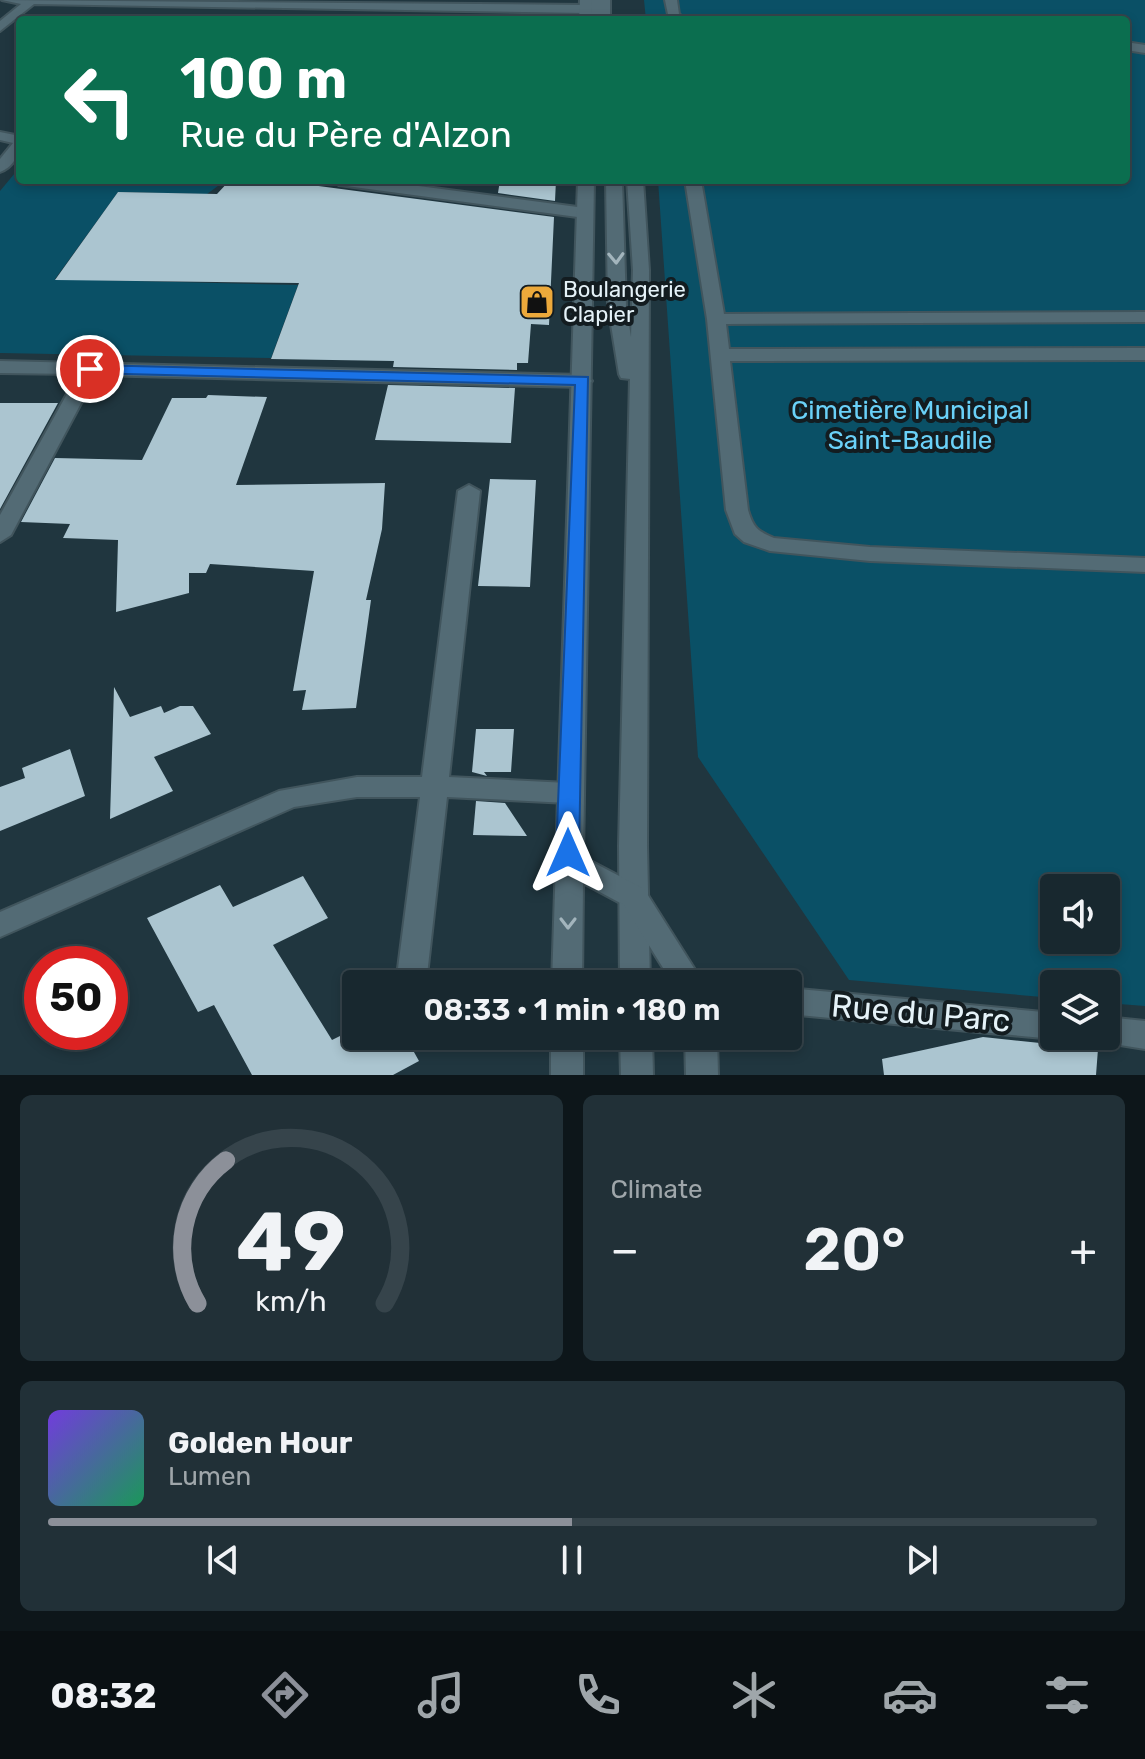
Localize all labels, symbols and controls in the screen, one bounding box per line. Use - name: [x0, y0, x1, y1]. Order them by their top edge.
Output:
- text: 100 m: [180, 46, 347, 112]
- icon: left: [48, 48, 152, 152]
- text: Rue du Père d'Alzon: [180, 113, 512, 156]
- one-way arrow: [608, 252, 625, 265]
- place label: Boulangerie Clapier: [563, 276, 686, 328]
- shop icon: Boulangerie Clapier: [518, 283, 556, 321]
- pin: [56, 335, 124, 403]
- icon: arrive: [68, 347, 112, 391]
- park label: Cimetière Municipal Saint-Baudile: [791, 395, 1029, 456]
- position arrow: [526, 811, 610, 895]
- map controls: [1040, 874, 1120, 1050]
- button: sound: [1040, 874, 1120, 954]
- one-way arrow: [559, 917, 577, 930]
- speed limit sign: 50: [24, 946, 128, 1050]
- button: layers: [1040, 970, 1120, 1050]
- street label: Rue du Parc: [830, 986, 1012, 1040]
- text: 08:33 · 1 min · 180 m: [423, 992, 721, 1028]
- text: Climate: [611, 1174, 703, 1205]
- text: 49: [236, 1192, 346, 1291]
- text: 20°: [803, 1214, 906, 1285]
- text: −: [611, 1224, 639, 1276]
- text: +: [1070, 1224, 1097, 1276]
- text: km/h: [256, 1284, 327, 1318]
- text: Golden Hour: [168, 1425, 352, 1461]
- text: Lumen: [168, 1461, 251, 1492]
- icon: previous: [201, 1538, 245, 1582]
- icon: pause: [550, 1538, 594, 1582]
- icon: next: [900, 1538, 944, 1582]
- icon: directions: [257, 1667, 313, 1723]
- icon: music: [413, 1667, 469, 1723]
- icon: phone: [570, 1667, 626, 1723]
- icon: climate: [726, 1667, 782, 1723]
- icon: car: [882, 1667, 938, 1723]
- icon: filters: [1039, 1667, 1095, 1723]
- text: 08:32: [50, 1674, 157, 1717]

